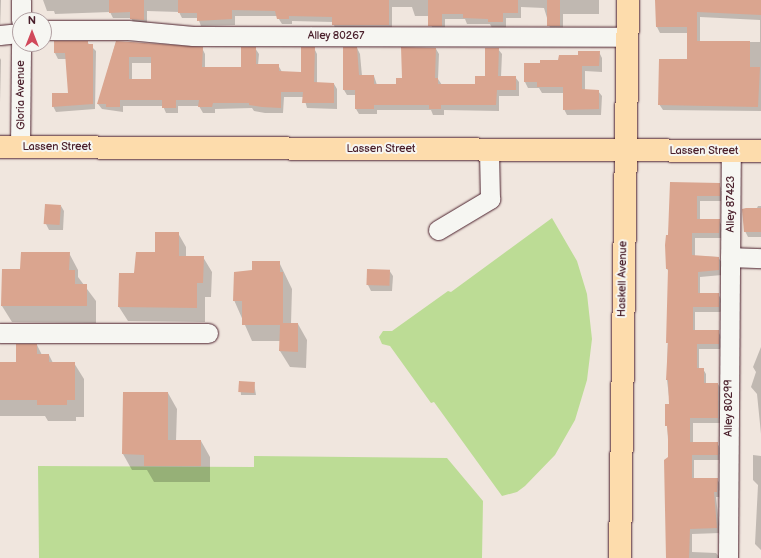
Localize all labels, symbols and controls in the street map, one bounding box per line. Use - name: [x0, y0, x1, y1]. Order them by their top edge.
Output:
- north arrow: [12, 12, 52, 52]
- text: N: [28, 14, 36, 27]
- street label: Alley 80267: [307, 29, 365, 43]
- street label: Gloria Avenue: [14, 60, 28, 130]
- street label: Lassen Street: [22, 140, 92, 154]
- street label: Lassen Street: [346, 142, 416, 156]
- street label: Lassen Street: [669, 144, 739, 158]
- street label: Alley 87423: [724, 175, 738, 233]
- street label: Haskell Avenue: [616, 241, 630, 317]
- street label: Alley 80299: [722, 379, 736, 437]

